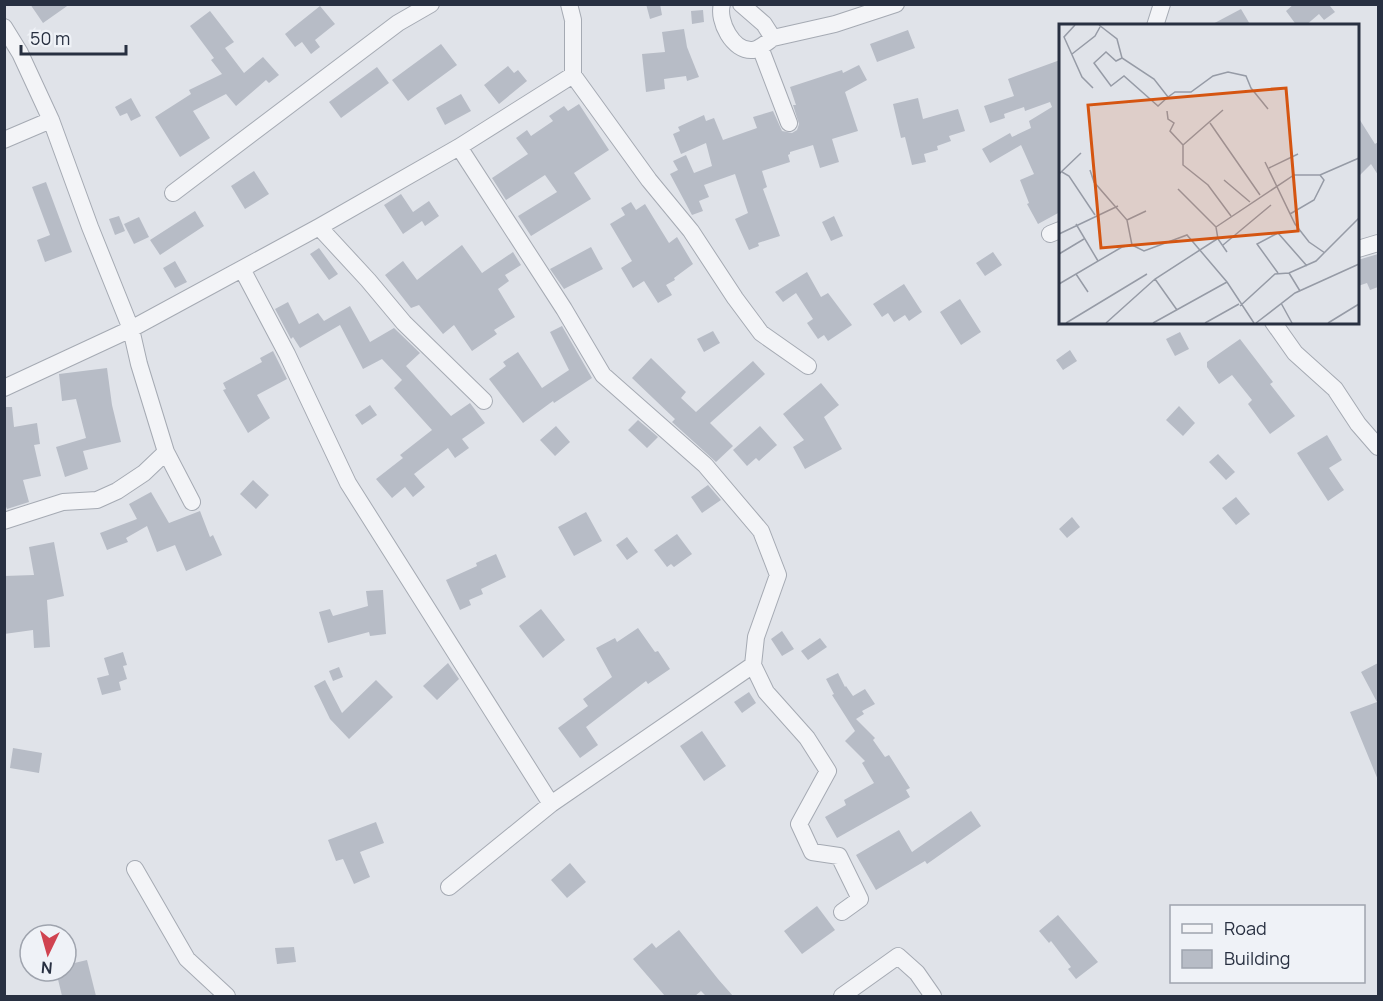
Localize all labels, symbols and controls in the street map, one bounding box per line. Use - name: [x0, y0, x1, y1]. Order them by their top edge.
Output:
- scale bar: [21, 18, 126, 56]
- inset map: [1059, 24, 1359, 324]
- text: 50 m: [30, 26, 70, 50]
- legend: [1170, 905, 1365, 983]
- text: Road: [1224, 916, 1267, 940]
- north arrow: [18, 923, 78, 983]
- text: Building: [1224, 946, 1290, 970]
- text: N: [40, 956, 53, 979]

